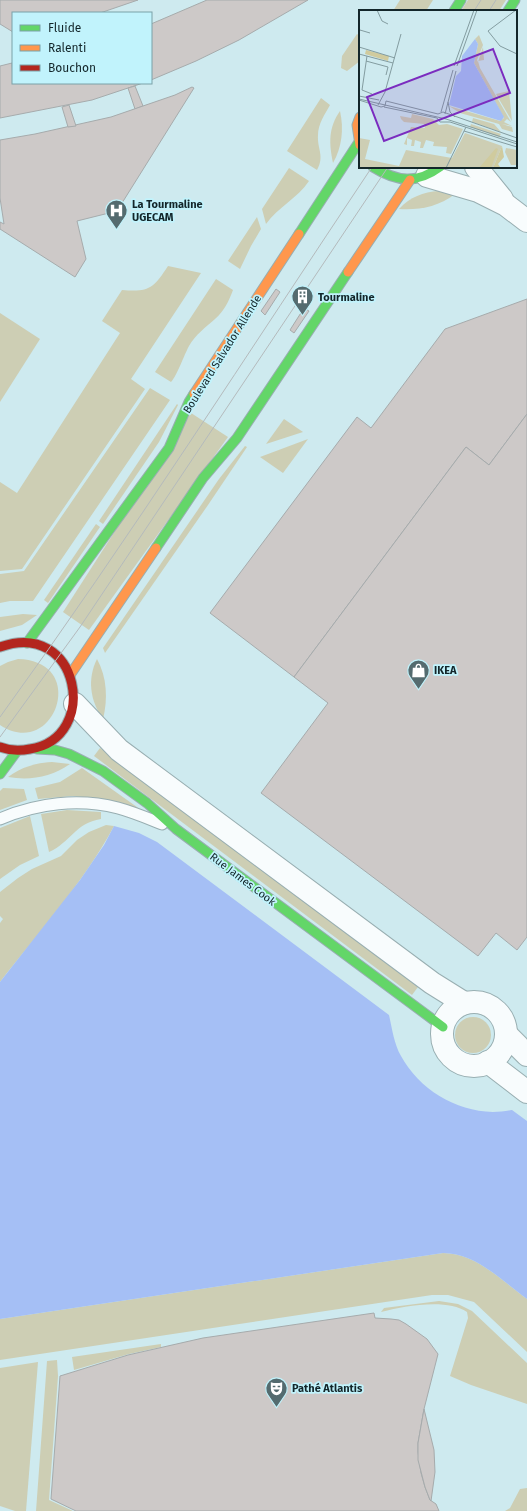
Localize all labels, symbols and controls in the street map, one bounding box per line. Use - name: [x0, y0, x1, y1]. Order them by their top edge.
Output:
- inset map: [359, 10, 517, 168]
- legend: [12, 12, 152, 84]
- text: Fluide: [48, 21, 81, 35]
- text: Ralenti: [48, 41, 86, 55]
- text: Bouchon: [48, 61, 96, 75]
- hospital icon: La Tourmaline UGECAM: [103, 197, 129, 230]
- place label: La Tourmaline UGECAM: [132, 198, 203, 224]
- building icon: Tourmaline: [289, 284, 315, 317]
- place label: Tourmaline: [318, 291, 374, 304]
- street label: Boulevard Salvador Allende: [181, 293, 264, 416]
- shop icon: IKEA: [406, 657, 432, 690]
- place label: IKEA: [434, 664, 457, 677]
- street label: Rue James Cook: [207, 850, 279, 909]
- theatre icon: Pathé Atlantis: [263, 1375, 289, 1408]
- place label: Pathé Atlantis: [292, 1382, 363, 1395]

